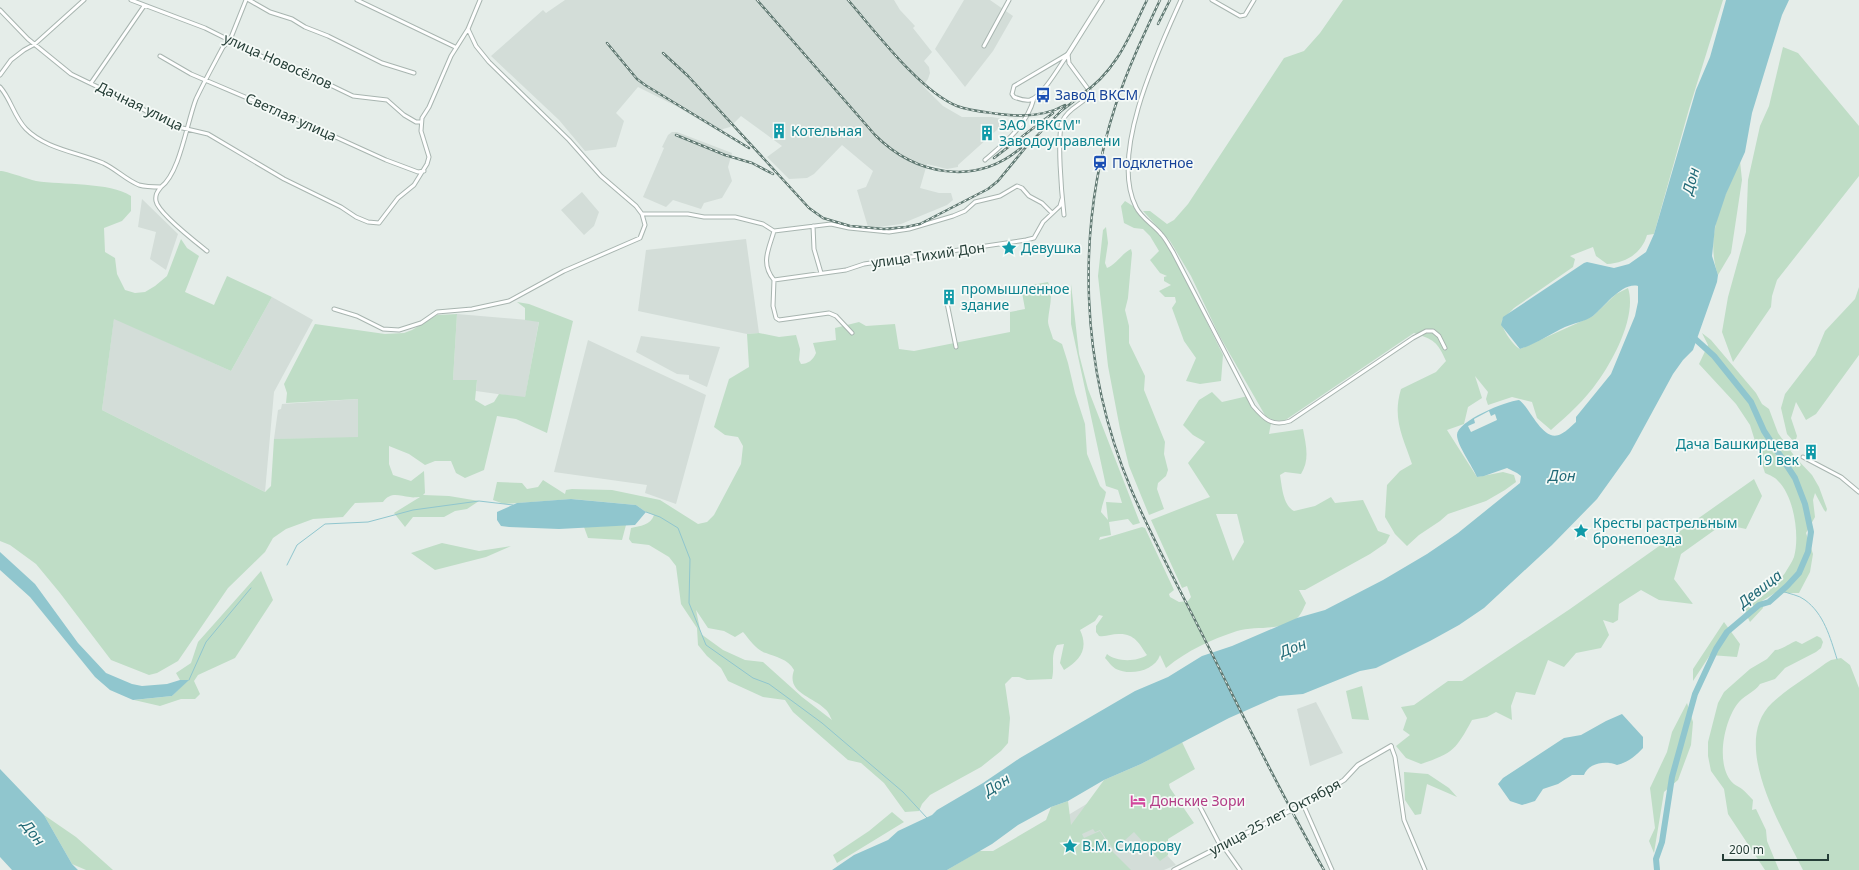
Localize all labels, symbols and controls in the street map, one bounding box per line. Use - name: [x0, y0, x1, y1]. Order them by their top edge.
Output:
- street label: улица Новосёлов: [221, 28, 336, 93]
- street label: Дачная улица: [94, 76, 187, 135]
- place label: Завод ВКСМ: [1055, 85, 1138, 104]
- bus stop icon: Завод ВКСМ: [1034, 86, 1052, 104]
- street label: Светлая улица: [243, 88, 340, 145]
- place label: ЗАО "ВКСМ" Заводоуправлени: [999, 115, 1120, 150]
- place label: Котельная: [791, 121, 862, 140]
- building icon: Котельная: [770, 122, 788, 140]
- building icon: ЗАО "ВКСМ" Заводоуправлени: [978, 124, 996, 142]
- place label: Подклетное: [1112, 153, 1194, 172]
- station icon: Подклетное: [1091, 154, 1109, 172]
- water label: Дон: [1676, 165, 1703, 198]
- street label: улица Тихий Дон: [870, 237, 986, 272]
- place label: Девушка: [1021, 238, 1081, 257]
- place icon: Девушка: [1000, 239, 1018, 257]
- place label: промышленное здание: [961, 279, 1070, 314]
- building icon: промышленное здание: [940, 288, 958, 306]
- place label: Дача Башкирцева 19 век: [1676, 434, 1800, 469]
- building icon: Дача Башкирцева 19 век: [1802, 443, 1820, 461]
- water label: Дон: [1546, 465, 1576, 485]
- place label: Кресты растрельным бронепоезда: [1593, 513, 1737, 548]
- place icon: Кресты растрельным бронепоезда: [1572, 522, 1590, 540]
- water label: Девица: [1731, 564, 1786, 613]
- water label: Дон: [1274, 633, 1309, 662]
- water label: Дон: [978, 768, 1014, 801]
- street label: улица 25 лет Октября: [1206, 774, 1344, 859]
- place label: Донские Зори: [1150, 791, 1245, 810]
- hotel icon: Донские Зори: [1129, 792, 1147, 810]
- water label: Дон: [16, 814, 50, 850]
- place label: В.М. Сидорову: [1082, 836, 1182, 855]
- scale bar: [1723, 836, 1828, 862]
- place icon: В.М. Сидорову: [1061, 837, 1079, 855]
- text: 200 m: [1729, 841, 1764, 858]

